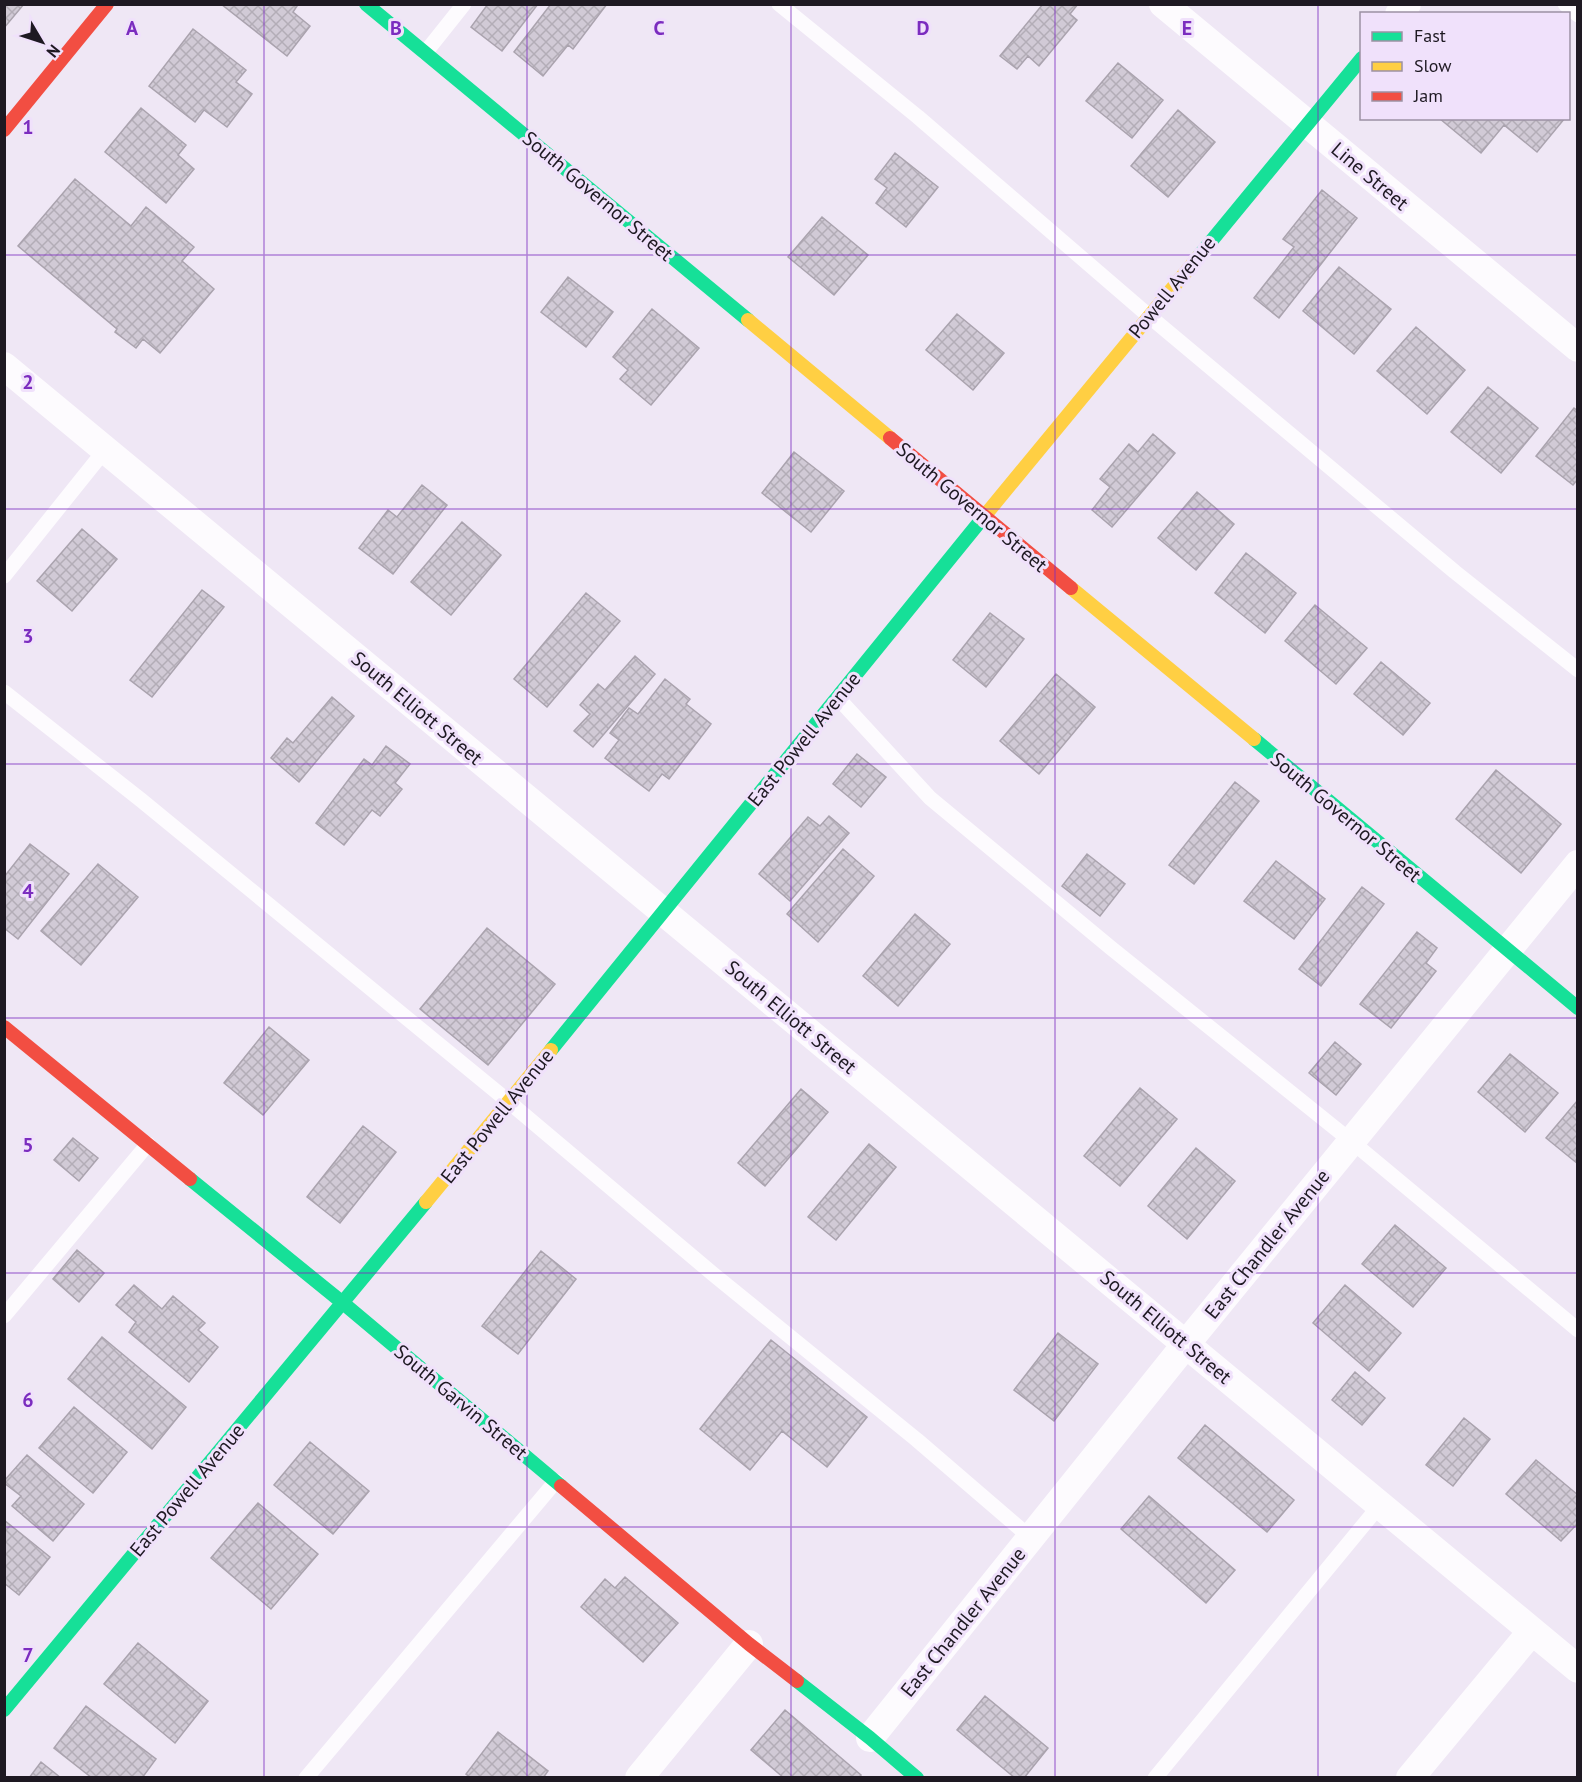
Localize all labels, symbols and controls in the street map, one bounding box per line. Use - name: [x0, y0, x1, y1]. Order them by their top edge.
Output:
- north arrow: [12, 12, 72, 72]
- legend: [1360, 12, 1570, 120]
- text: A: [126, 15, 139, 41]
- text: B: [390, 15, 402, 41]
- text: C: [653, 15, 665, 41]
- text: D: [917, 15, 930, 41]
- text: E: [1182, 15, 1192, 41]
- text: Fast: [1414, 24, 1446, 47]
- text: N: [43, 41, 65, 62]
- text: Slow: [1414, 54, 1452, 77]
- text: Jam: [1413, 84, 1443, 107]
- text: 1: [22, 114, 34, 140]
- street label: South Governor Street: [517, 125, 679, 267]
- street label: Line Street: [1326, 136, 1414, 216]
- street label: Powell Avenue: [1123, 230, 1221, 344]
- text: 2: [22, 369, 34, 395]
- street label: South Governor Street: [891, 436, 1053, 578]
- text: 3: [22, 623, 34, 649]
- street label: South Elliott Street: [346, 645, 488, 771]
- street label: East Powell Avenue: [742, 666, 866, 812]
- street label: South Governor Street: [1265, 746, 1427, 888]
- text: 4: [22, 878, 34, 904]
- street label: South Elliott Street: [720, 954, 862, 1080]
- street label: East Powell Avenue: [435, 1043, 559, 1189]
- text: 5: [22, 1132, 34, 1158]
- street label: East Chandler Avenue: [1199, 1164, 1335, 1324]
- street label: South Elliott Street: [1095, 1264, 1237, 1390]
- street label: South Garvin Street: [389, 1339, 533, 1466]
- text: 6: [22, 1387, 34, 1413]
- street label: East Powell Avenue: [124, 1418, 250, 1562]
- street label: East Chandler Avenue: [895, 1542, 1031, 1702]
- text: 7: [22, 1642, 34, 1668]

